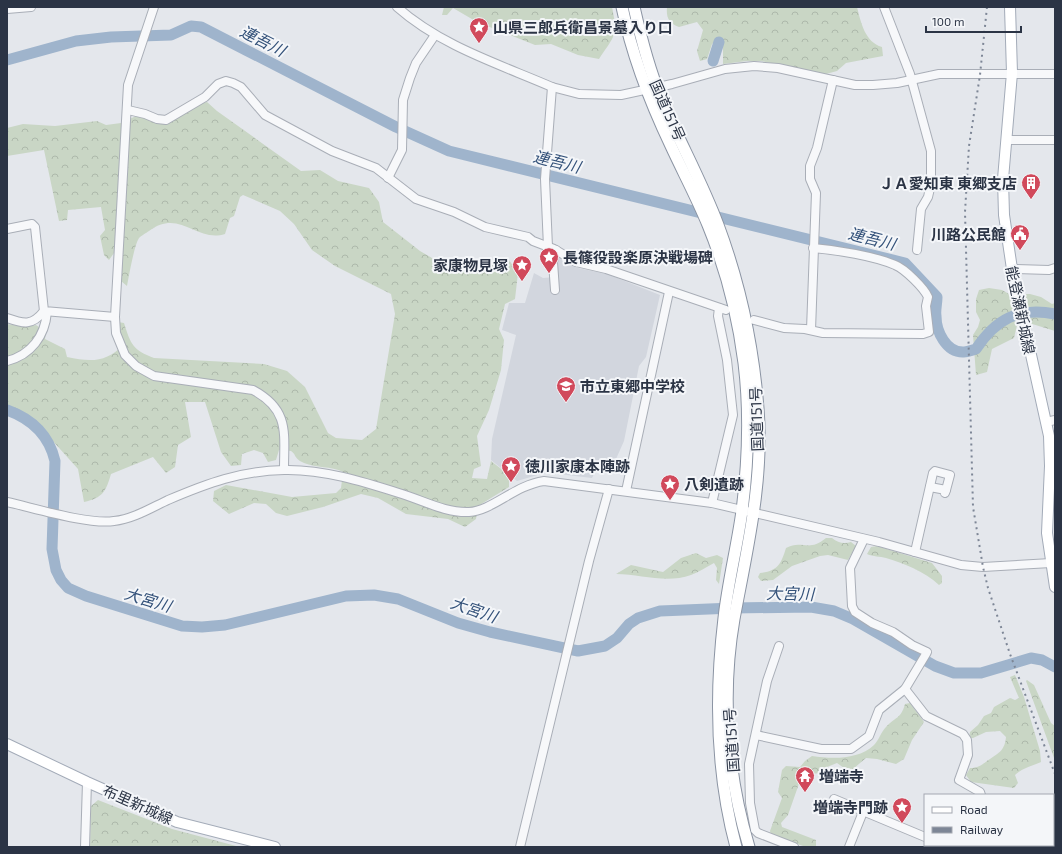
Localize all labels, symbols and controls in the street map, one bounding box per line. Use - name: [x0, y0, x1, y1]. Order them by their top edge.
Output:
- scale bar: [926, 8, 1021, 34]
- text: 100 m: [932, 14, 964, 28]
- place icon: 山県三郎兵衛昌景墓入り口: [468, 16, 490, 44]
- place label: 山県三郎兵衛昌景墓入り口: [493, 18, 673, 36]
- water label: 連吾川: [237, 21, 290, 60]
- street label: 国道151号: [647, 77, 689, 143]
- water label: 連吾川: [531, 146, 585, 177]
- building icon: ＪＡ愛知東 東郷支店: [1020, 172, 1042, 200]
- place label: ＪＡ愛知東 東郷支店: [879, 174, 1017, 192]
- water label: 連吾川: [846, 223, 900, 254]
- public building icon: 川路公民館: [1009, 223, 1031, 251]
- place label: 川路公民館: [931, 225, 1006, 243]
- place icon: 長篠役設楽原決戦場碑: [538, 246, 560, 274]
- place label: 長篠役設楽原決戦場碑: [563, 248, 713, 266]
- place icon: 家康物見塚: [511, 254, 533, 282]
- place label: 家康物見塚: [433, 256, 508, 274]
- street label: 能登瀬新城線: [1003, 264, 1039, 356]
- school or university icon: 市立東郷中学校: [555, 375, 577, 403]
- place label: 市立東郷中学校: [580, 377, 685, 395]
- street label: 国道151号: [746, 386, 766, 452]
- place icon: 徳川家康本陣跡: [500, 455, 522, 483]
- place label: 徳川家康本陣跡: [525, 457, 630, 475]
- place icon: 八剣遺跡: [659, 473, 681, 501]
- place label: 八剣遺跡: [684, 475, 744, 493]
- water label: 大宮川: [122, 583, 176, 616]
- water label: 大宮川: [766, 583, 816, 603]
- water label: 大宮川: [448, 592, 502, 626]
- street label: 国道151号: [720, 707, 742, 773]
- temple icon: 増端寺: [794, 765, 816, 793]
- place label: 増端寺: [819, 767, 864, 785]
- street label: 布里新城線: [100, 781, 176, 827]
- legend: [924, 794, 1054, 846]
- place icon: 増端寺門跡: [891, 796, 913, 824]
- place label: 増端寺門跡: [813, 798, 888, 816]
- text: Road: [960, 802, 988, 816]
- text: Railway: [960, 822, 1004, 836]

